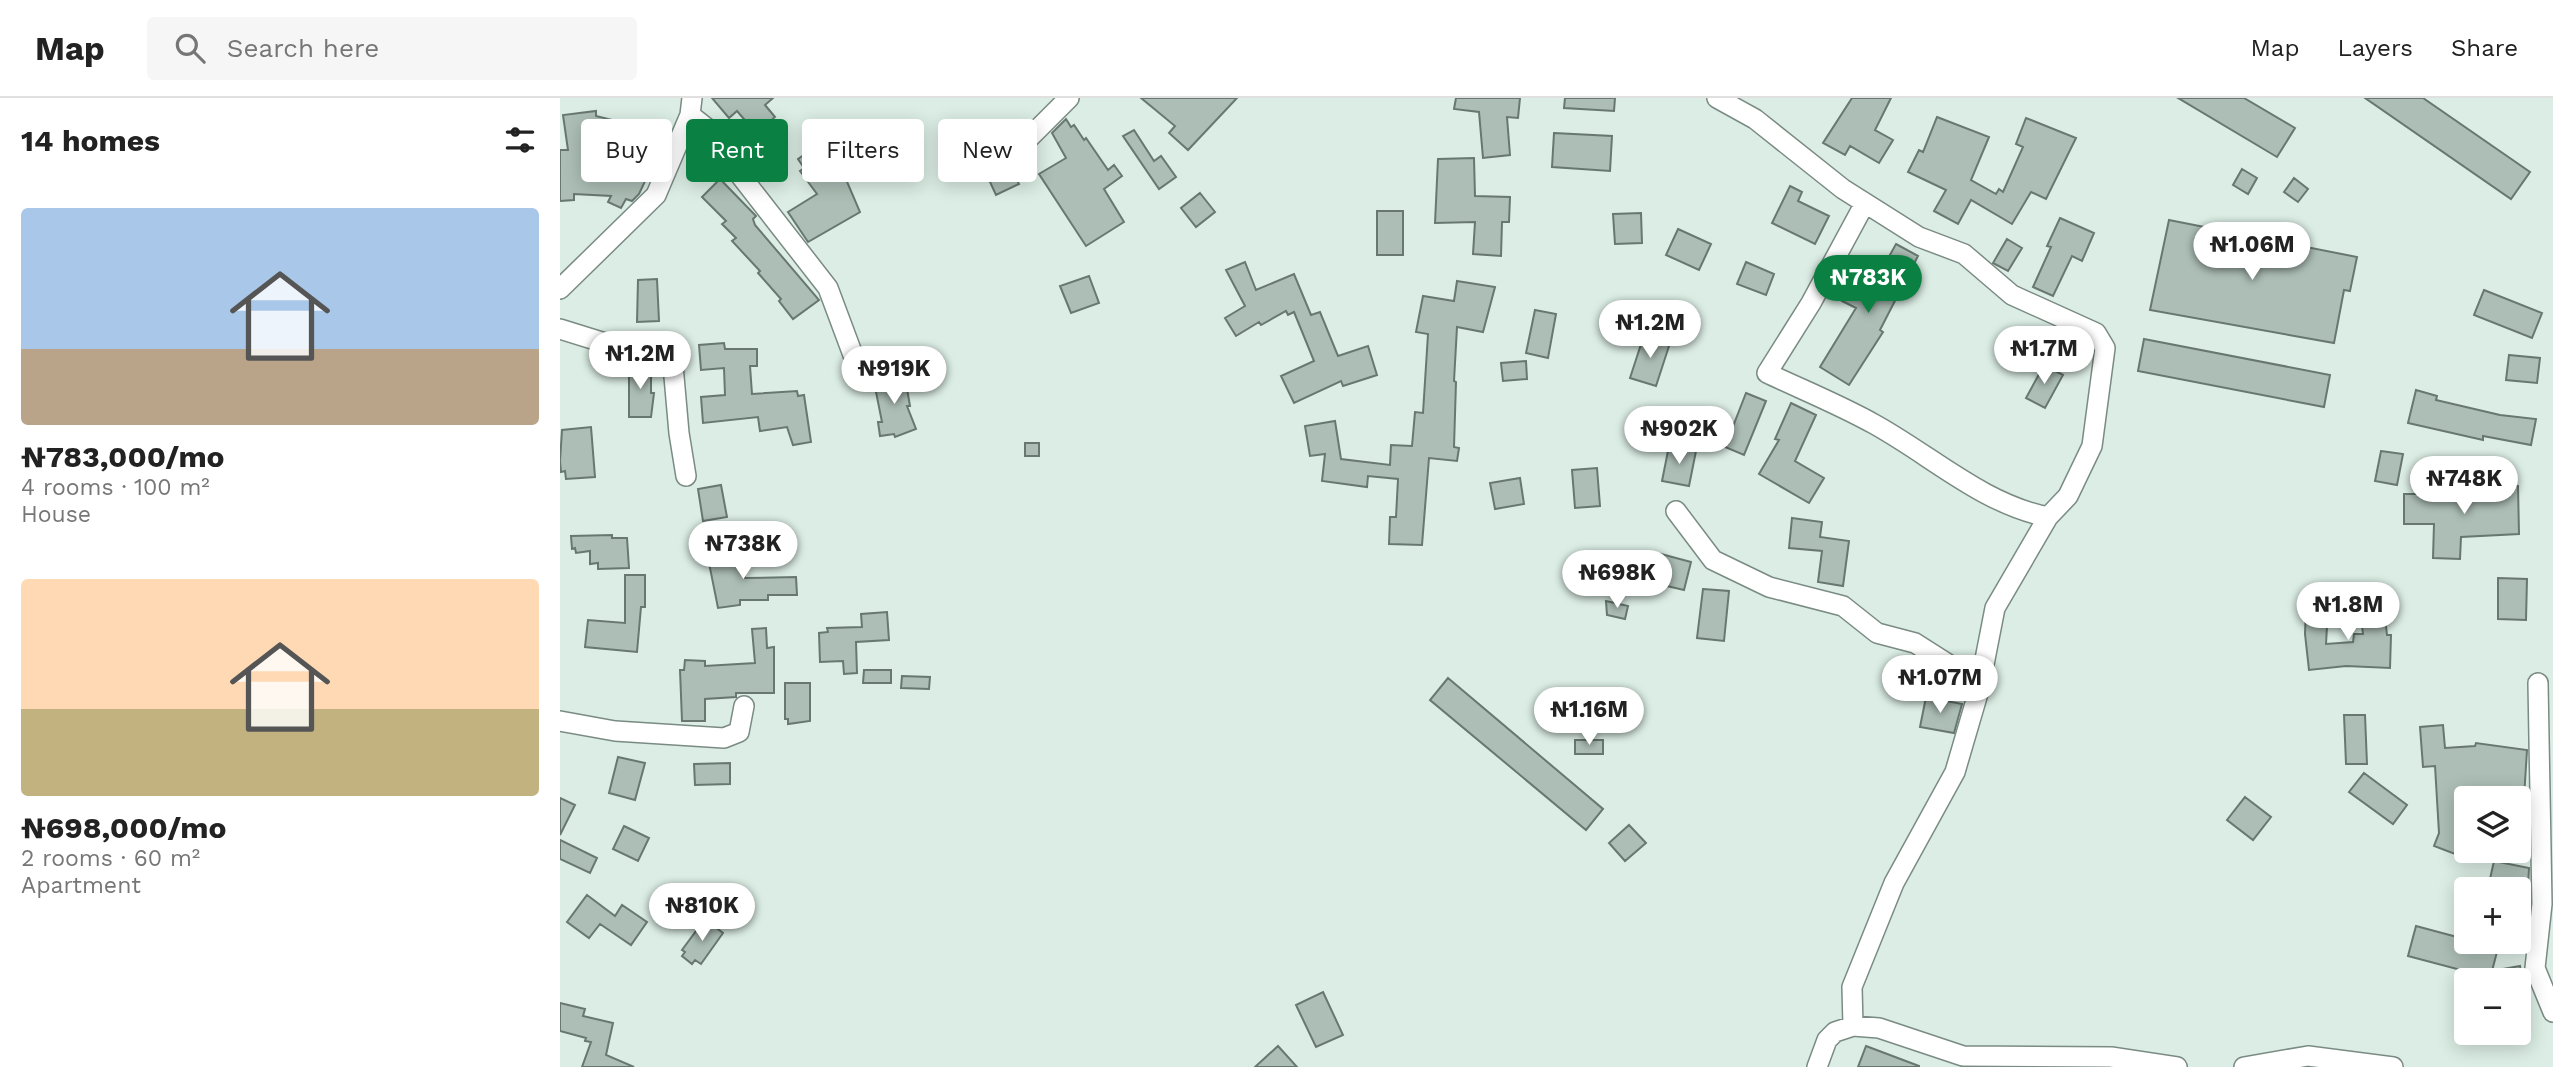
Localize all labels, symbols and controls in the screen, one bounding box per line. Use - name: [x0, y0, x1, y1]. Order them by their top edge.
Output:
- search box: [147, 17, 637, 80]
- text: Map: [35, 29, 105, 68]
- icon: search: [171, 29, 209, 67]
- text: Search here: [227, 33, 379, 63]
- text: Map: [2251, 34, 2299, 62]
- text: Layers: [2337, 34, 2413, 62]
- text: Share: [2451, 34, 2518, 62]
- chip: Buy: [581, 119, 672, 182]
- chip: Rent: [686, 119, 788, 182]
- chip: Filters: [802, 119, 924, 182]
- chip: New: [938, 119, 1037, 182]
- icon: filters: [501, 121, 539, 159]
- text: 14 homes: [21, 123, 160, 158]
- pin: ₦1.06M: [2195, 222, 2309, 282]
- text: ₦1.06M: [2209, 231, 2295, 258]
- icon: home: [217, 253, 343, 379]
- pin: ₦783K: [1819, 256, 1917, 315]
- text: ₦783K: [1830, 264, 1906, 291]
- pin: ₦1.2M: [1601, 300, 1699, 360]
- text: ₦1.2M: [1615, 309, 1685, 336]
- pin: ₦1.7M: [1995, 327, 2093, 386]
- pin: ₦1.2M: [591, 331, 689, 391]
- text: ₦1.7M: [2010, 335, 2078, 362]
- text: ₦1.2M: [605, 340, 675, 367]
- pin: ₦919K: [845, 346, 943, 406]
- text: ₦919K: [857, 355, 931, 382]
- pin: ₦902K: [1630, 406, 1728, 466]
- text: ₦902K: [1640, 415, 1718, 442]
- text: ₦783,000/mo: [21, 439, 225, 474]
- pin: ₦748K: [2415, 456, 2513, 516]
- text: ₦748K: [2426, 465, 2502, 492]
- text: 4 rooms · 100 m²: [21, 474, 210, 501]
- text: House: [21, 501, 91, 528]
- pin: ₦738K: [694, 522, 792, 581]
- text: ₦738K: [705, 530, 781, 557]
- pin: ₦698K: [1568, 550, 1666, 610]
- text: ₦698K: [1578, 559, 1656, 586]
- pin: ₦1.8M: [2299, 582, 2397, 642]
- text: ₦1.8M: [2313, 591, 2383, 618]
- icon: home: [217, 624, 343, 750]
- pin: ₦1.07M: [1883, 656, 1997, 715]
- text: ₦1.07M: [1898, 664, 1982, 691]
- pin: ₦1.16M: [1532, 688, 1646, 747]
- text: ₦1.16M: [1550, 696, 1628, 723]
- map controls: [2454, 786, 2531, 1045]
- button: layers: [2454, 786, 2531, 863]
- text: ₦698,000/mo: [21, 810, 226, 845]
- text: 2 rooms · 60 m²: [21, 845, 200, 872]
- text: Apartment: [21, 872, 141, 899]
- button: +: [2454, 877, 2531, 954]
- pin: ₦810K: [653, 884, 751, 943]
- text: ₦810K: [665, 892, 739, 919]
- button: −: [2454, 968, 2531, 1045]

